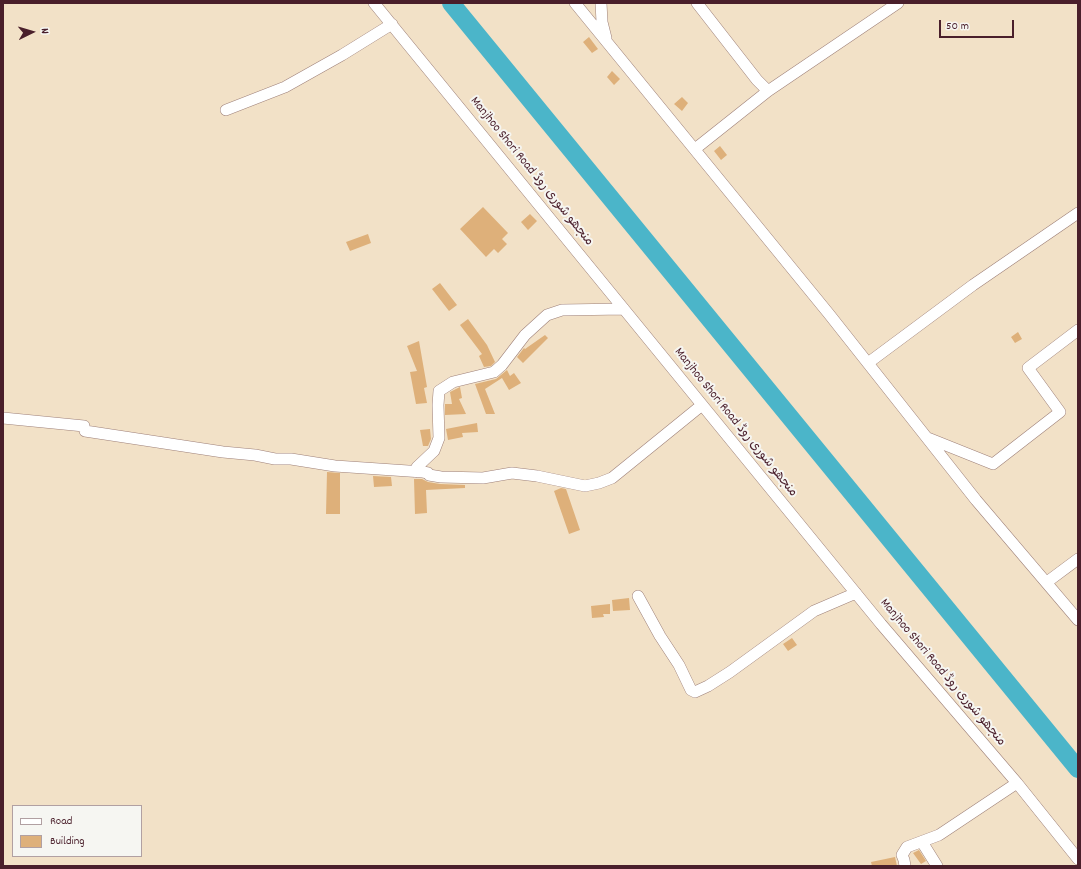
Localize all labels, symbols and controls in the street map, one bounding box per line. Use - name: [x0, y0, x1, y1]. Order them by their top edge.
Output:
- north arrow: [12, 12, 52, 52]
- scale bar: [941, 12, 1016, 38]
- text: 50 m: [946, 18, 969, 35]
- text: N: [36, 28, 52, 34]
- street label: Manjhoo Shori Road منجھو شوری روڈ: [466, 94, 596, 250]
- street label: Manjhoo Shori Road منجھو شوری روڈ: [670, 345, 800, 501]
- street label: Manjhoo Shori Road منجھو شوری روڈ: [876, 596, 1008, 750]
- legend: [12, 805, 142, 857]
- text: Road: [50, 813, 72, 830]
- text: Building: [50, 833, 85, 850]

